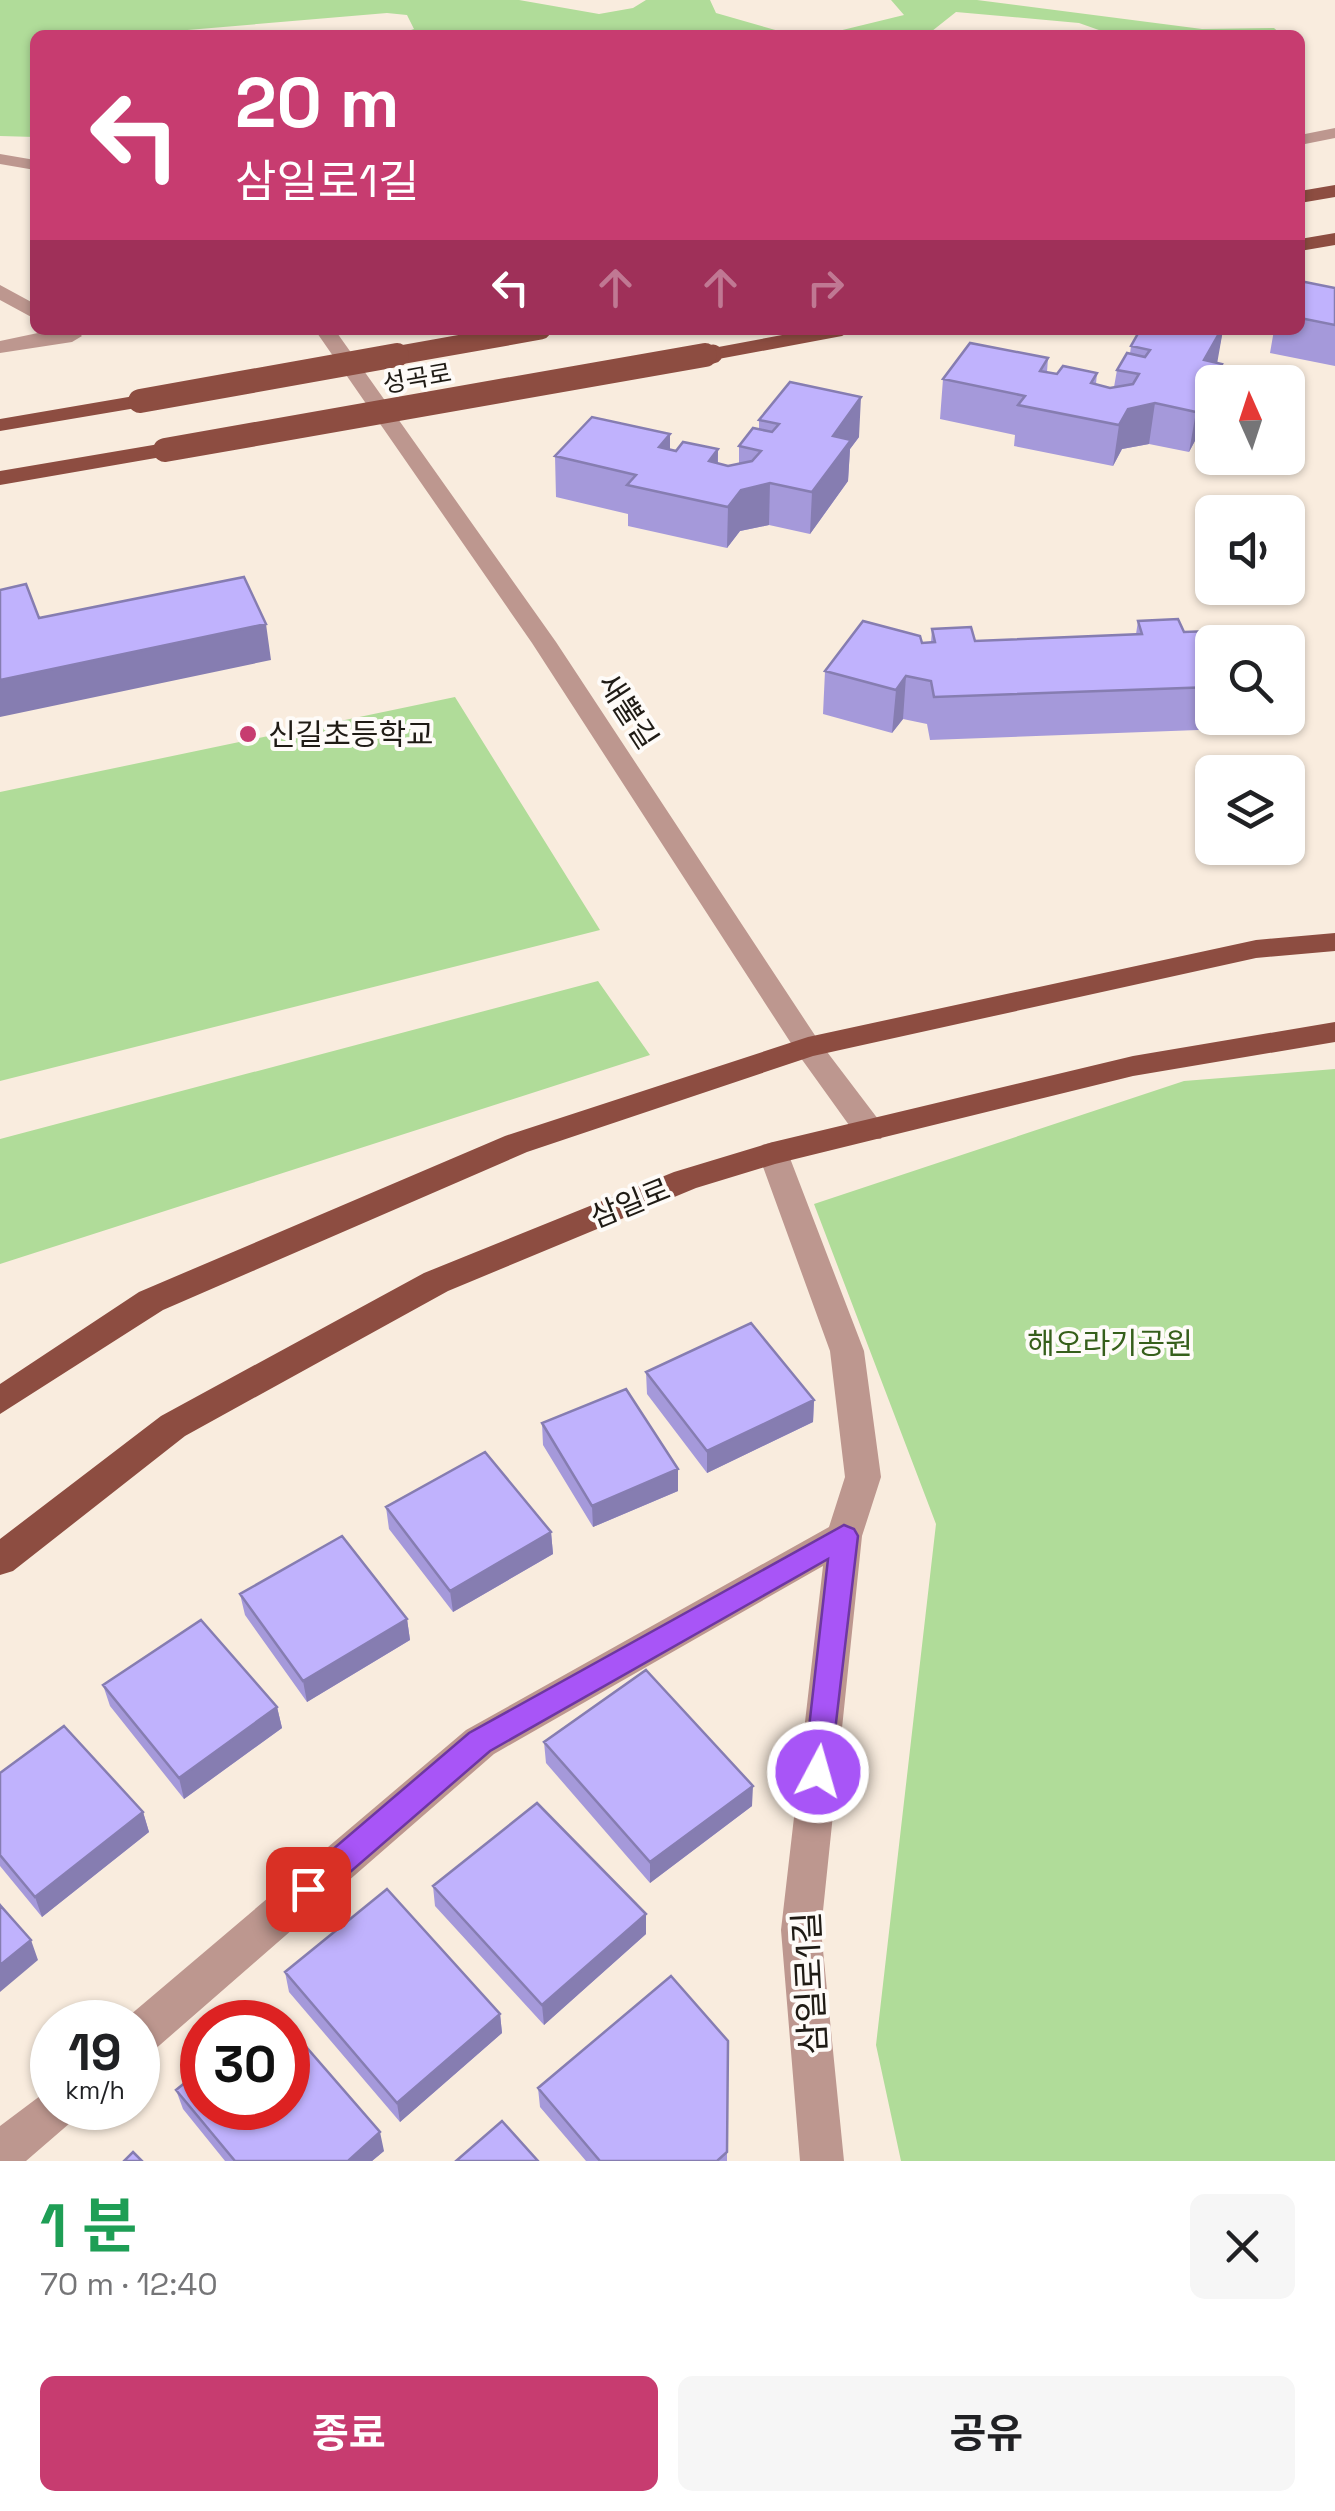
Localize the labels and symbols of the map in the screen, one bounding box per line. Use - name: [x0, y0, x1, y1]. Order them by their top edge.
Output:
- street label: 성곡로: [380, 356, 454, 400]
- north arrow: [1195, 365, 1305, 475]
- street label: 새뿔길: [589, 666, 667, 756]
- place label: 신길초등학교: [268, 715, 434, 754]
- marker: 신길초등학교: [237, 723, 259, 745]
- street label: 삼일로: [584, 1169, 676, 1237]
- park label: 해오라기공원: [1027, 1324, 1193, 1363]
- position arrow: [766, 1720, 870, 1824]
- pin: [266, 1847, 351, 1932]
- street label: 삼일로1길: [784, 1910, 836, 2056]
- speed limit sign: 30: [180, 2000, 310, 2130]

